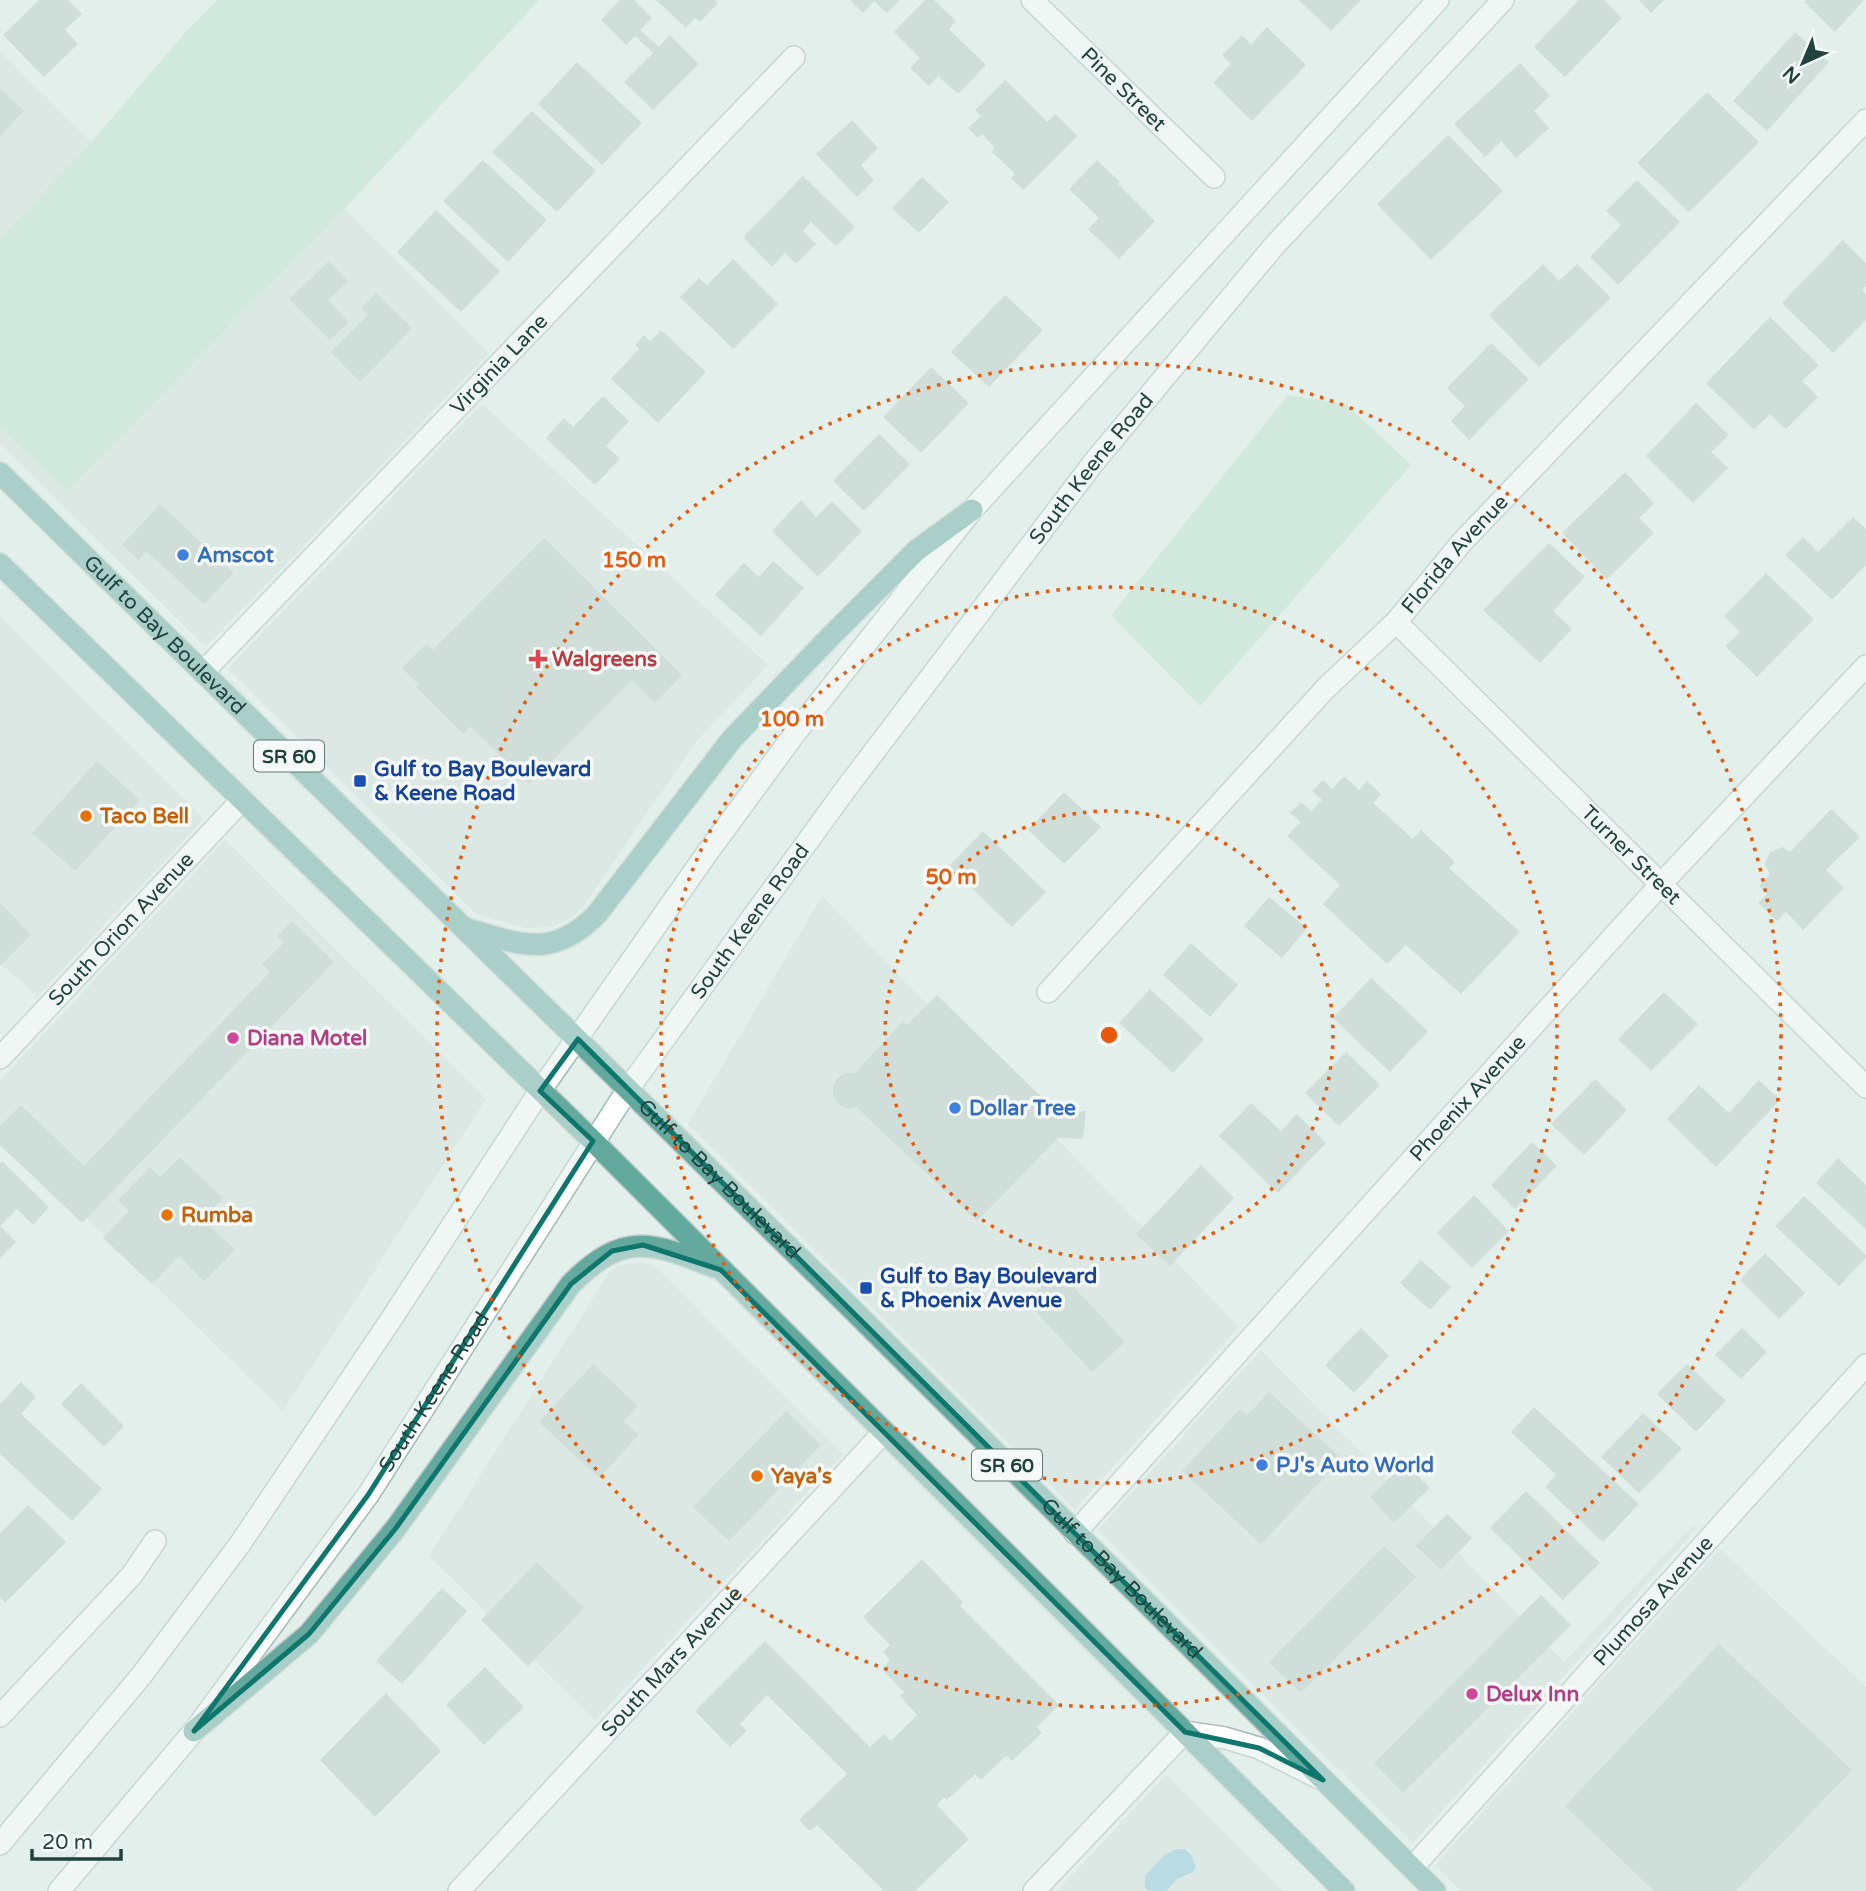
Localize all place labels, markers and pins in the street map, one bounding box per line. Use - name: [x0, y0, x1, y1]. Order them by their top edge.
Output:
- place label: Amscot: [197, 543, 274, 568]
- marker: Amscot: [175, 547, 191, 563]
- place label: Walgreens: [552, 647, 657, 672]
- marker: Walgreens: [530, 651, 546, 667]
- place label: Gulf to Bay Boulevard & Keene Road: [374, 757, 591, 806]
- marker: Gulf to Bay Boulevard & Keene Road: [352, 773, 368, 789]
- place label: Taco Bell: [99, 804, 189, 829]
- marker: Taco Bell: [78, 808, 94, 824]
- centre of rings: [1097, 1023, 1121, 1047]
- place label: Diana Motel: [247, 1026, 367, 1051]
- marker: Diana Motel: [225, 1030, 241, 1046]
- place label: Dollar Tree: [969, 1096, 1076, 1121]
- marker: Dollar Tree: [947, 1100, 963, 1116]
- place label: Rumba: [181, 1203, 253, 1228]
- marker: Rumba: [159, 1207, 175, 1223]
- place label: Gulf to Bay Boulevard & Phoenix Avenue: [880, 1264, 1097, 1313]
- marker: Gulf to Bay Boulevard & Phoenix Avenue: [858, 1280, 874, 1296]
- place label: PJ's Auto World: [1276, 1453, 1434, 1478]
- marker: PJ's Auto World: [1254, 1457, 1270, 1473]
- place label: Yaya's: [771, 1464, 832, 1489]
- marker: Yaya's: [749, 1468, 765, 1484]
- place label: Delux Inn: [1486, 1682, 1579, 1707]
- marker: Delux Inn: [1464, 1686, 1480, 1702]

